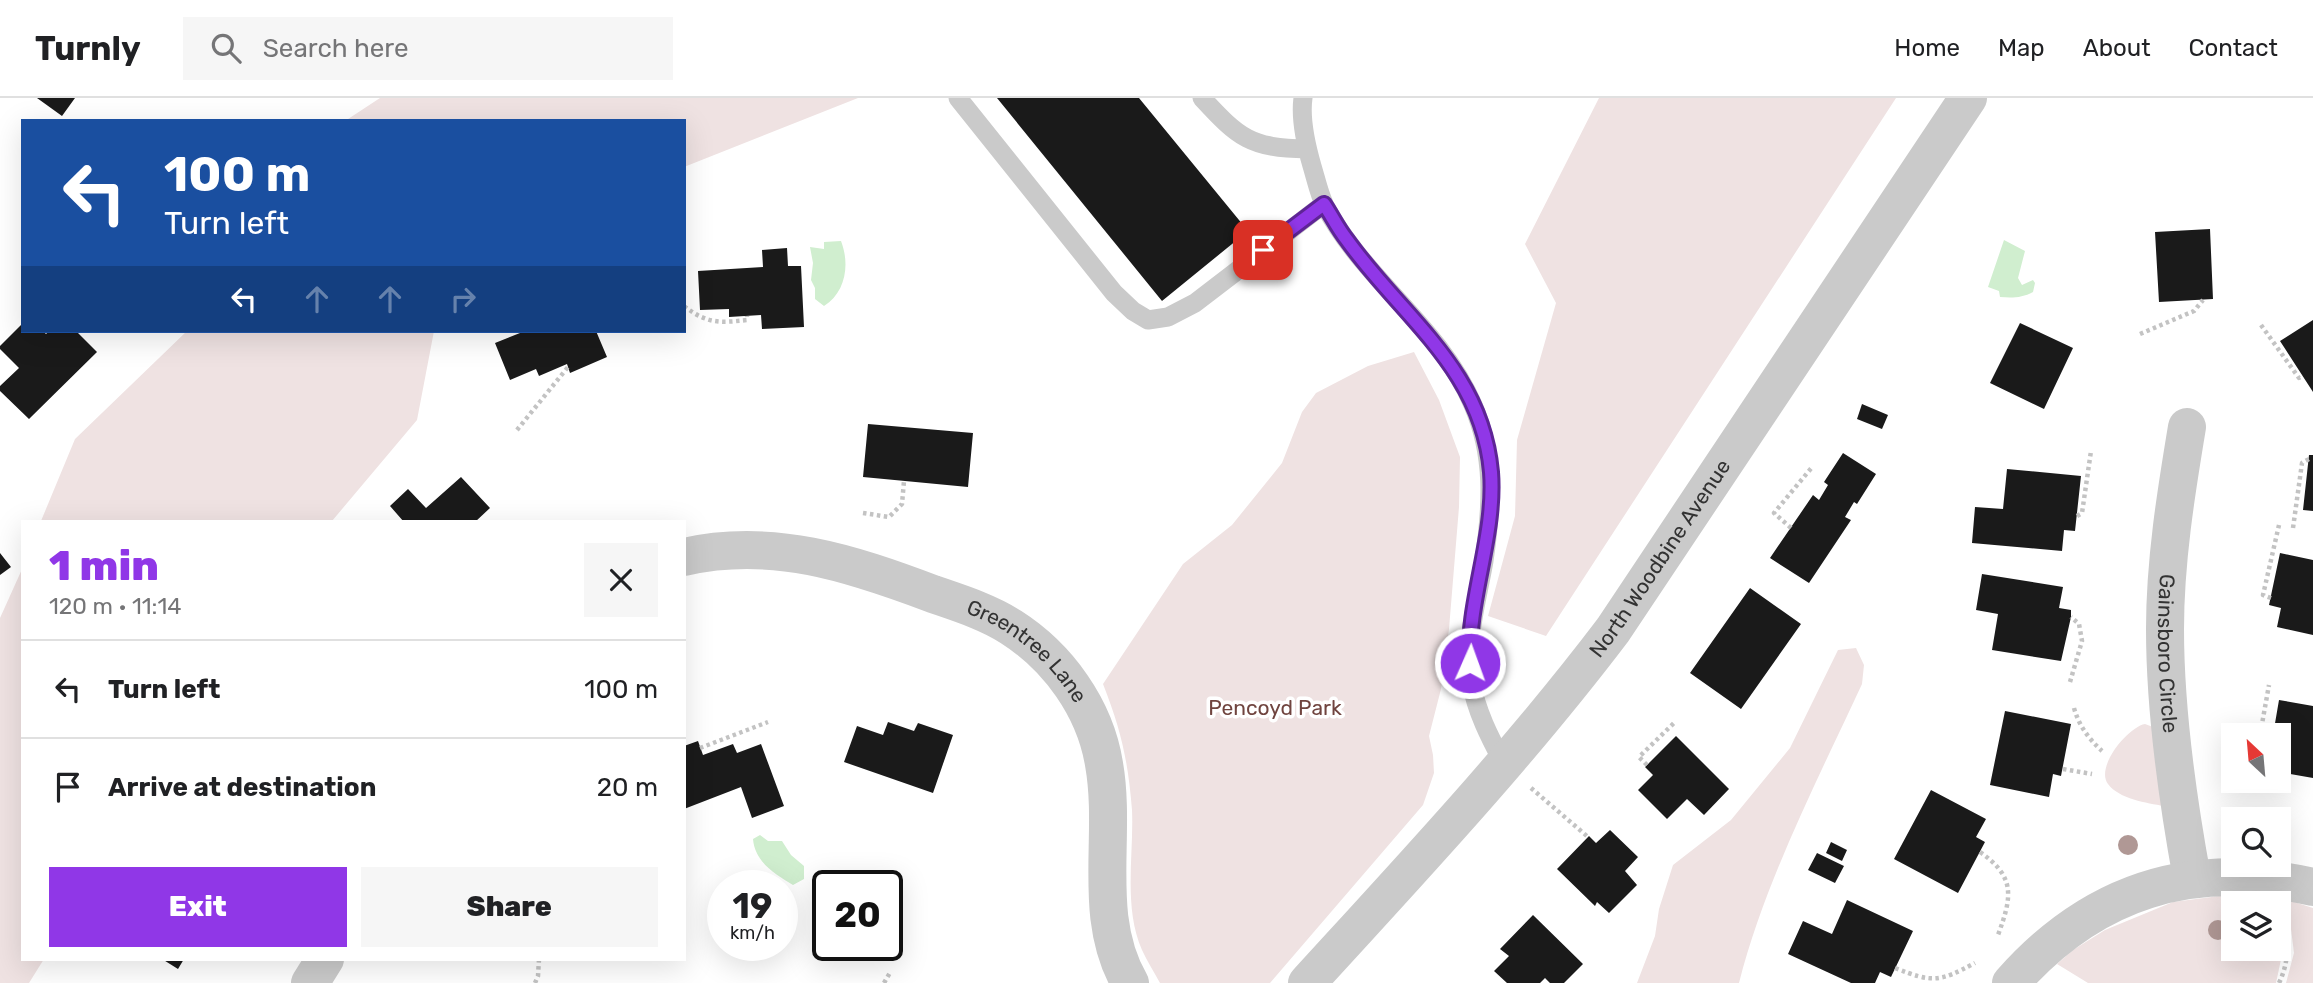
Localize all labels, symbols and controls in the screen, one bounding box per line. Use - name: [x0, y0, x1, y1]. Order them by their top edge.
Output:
- search box: [183, 17, 673, 80]
- text: Turnly: [35, 29, 141, 68]
- icon: search: [207, 29, 245, 67]
- text: Search here: [263, 33, 409, 64]
- text: Home: [1894, 34, 1960, 62]
- text: Map: [1998, 34, 2045, 62]
- text: About: [2083, 34, 2151, 62]
- text: Contact: [2189, 34, 2278, 62]
- text: 100 m: [164, 145, 310, 203]
- icon: left: [49, 147, 140, 238]
- text: Turn left: [164, 204, 289, 242]
- pin: [1233, 220, 1293, 280]
- icon: arrive: [1244, 231, 1282, 269]
- icon: left: [225, 280, 263, 318]
- icon: ahead: [298, 280, 336, 318]
- icon: ahead: [371, 280, 409, 318]
- icon: right: [444, 280, 482, 318]
- street label: North Woodbine Avenue: [1584, 454, 1735, 662]
- text: 1 min: [49, 541, 159, 591]
- button: close: [584, 543, 658, 617]
- street label: Gainsboro Circle: [2153, 573, 2184, 734]
- text: 120 m · 11:14: [49, 592, 182, 620]
- street label: Greentree Lane: [963, 594, 1092, 707]
- position arrow: [1433, 626, 1507, 700]
- icon: left: [49, 670, 87, 708]
- text: Turn left: [108, 674, 220, 705]
- text: 100 m: [584, 674, 658, 705]
- park label: Pencoyd Park: [1208, 695, 1342, 720]
- north arrow: [2221, 723, 2291, 793]
- map controls: [2221, 723, 2291, 961]
- icon: arrive: [49, 768, 87, 806]
- text: Arrive at destination: [108, 772, 376, 803]
- text: 20 m: [597, 772, 658, 803]
- button: search: [2221, 807, 2291, 877]
- button: Exit: [49, 867, 347, 947]
- button: Share: [361, 867, 658, 947]
- speed limit sign: 20: [812, 870, 903, 961]
- text: 19: [733, 885, 772, 927]
- button: layers: [2221, 891, 2291, 961]
- text: km/h: [730, 922, 775, 944]

